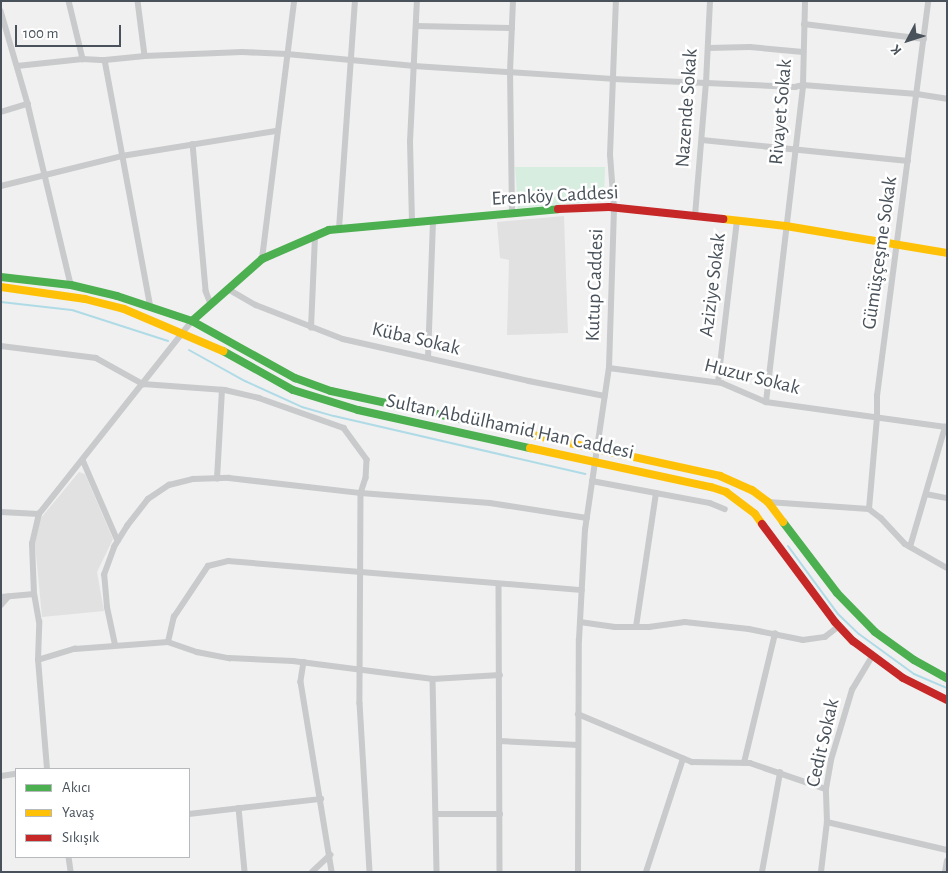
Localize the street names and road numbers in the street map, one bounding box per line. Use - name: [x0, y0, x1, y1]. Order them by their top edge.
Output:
- street label: Nazende Sokak: [671, 48, 703, 168]
- street label: Rivayet Sokak: [764, 58, 798, 166]
- street label: Gümüşçeşme Sokak: [857, 175, 903, 331]
- street label: Erenköy Caddesi: [491, 181, 619, 211]
- street label: Kutup Caddesi: [581, 228, 609, 342]
- street label: Aziziye Sokak: [695, 232, 731, 338]
- street label: Küba Sokak: [370, 317, 462, 361]
- street label: Huzur Sokak: [702, 354, 802, 400]
- street label: Sultan Abdülhamid Han Caddesi: [384, 389, 636, 465]
- street label: Cedit Sokak: [801, 696, 845, 790]

